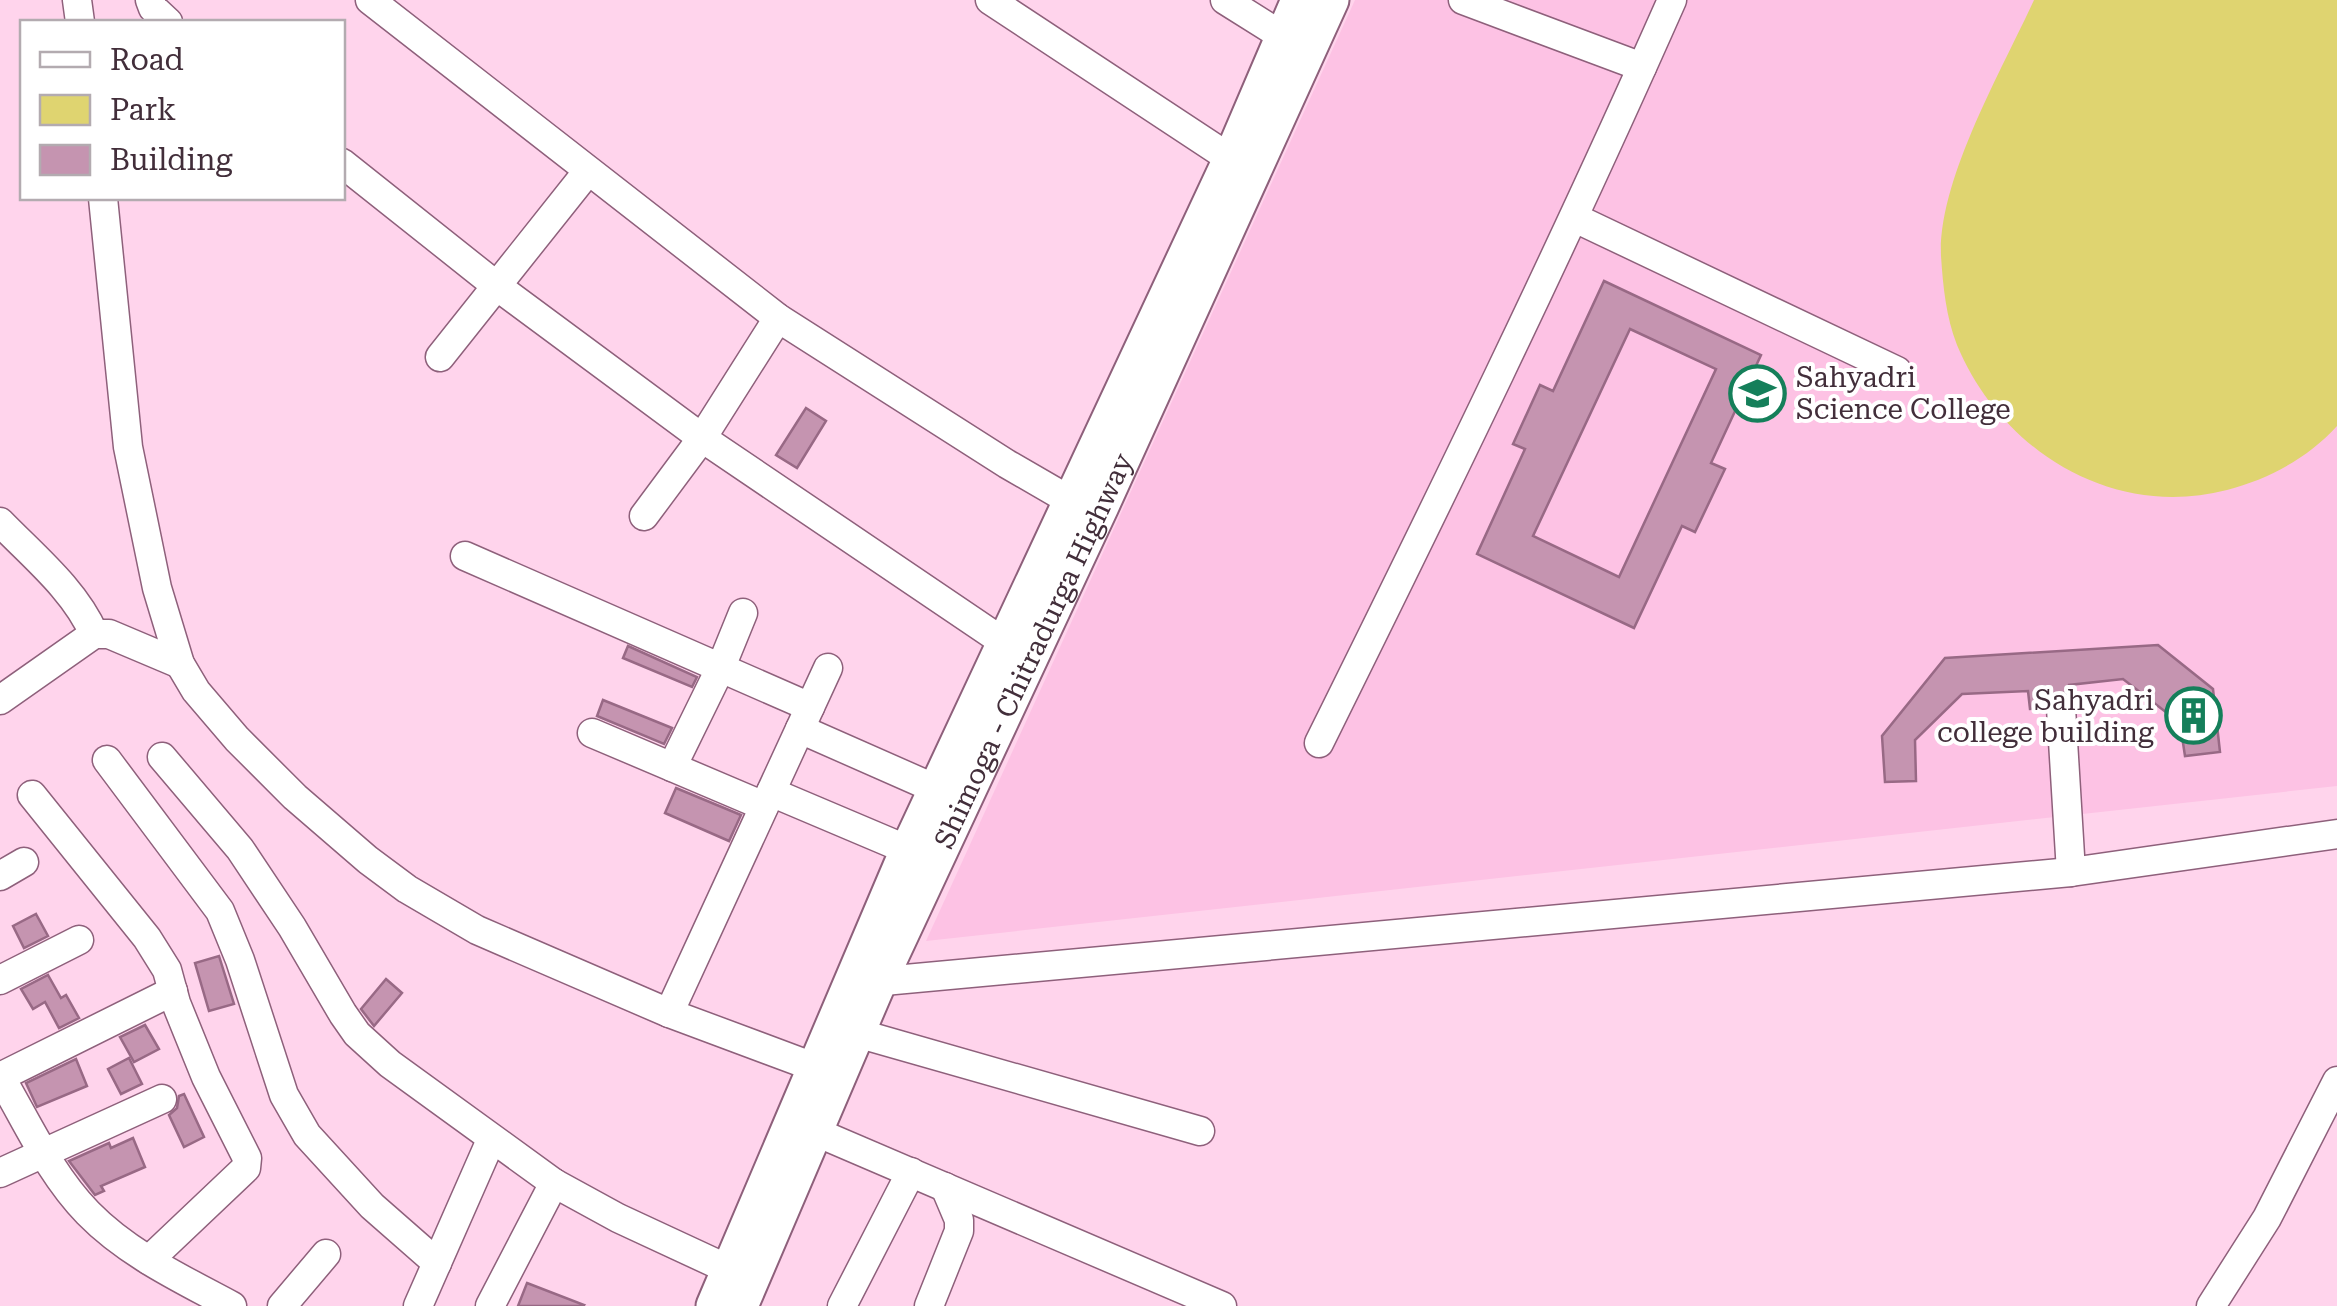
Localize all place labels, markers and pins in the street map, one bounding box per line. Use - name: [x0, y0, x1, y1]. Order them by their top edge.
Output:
- place label: Sahyadri Science College: [1796, 361, 2011, 426]
- school or university icon: Sahyadri Science College: [1727, 363, 1787, 423]
- place label: Sahyadri college building: [1937, 684, 2154, 749]
- building icon: Sahyadri college building: [2163, 686, 2223, 746]

